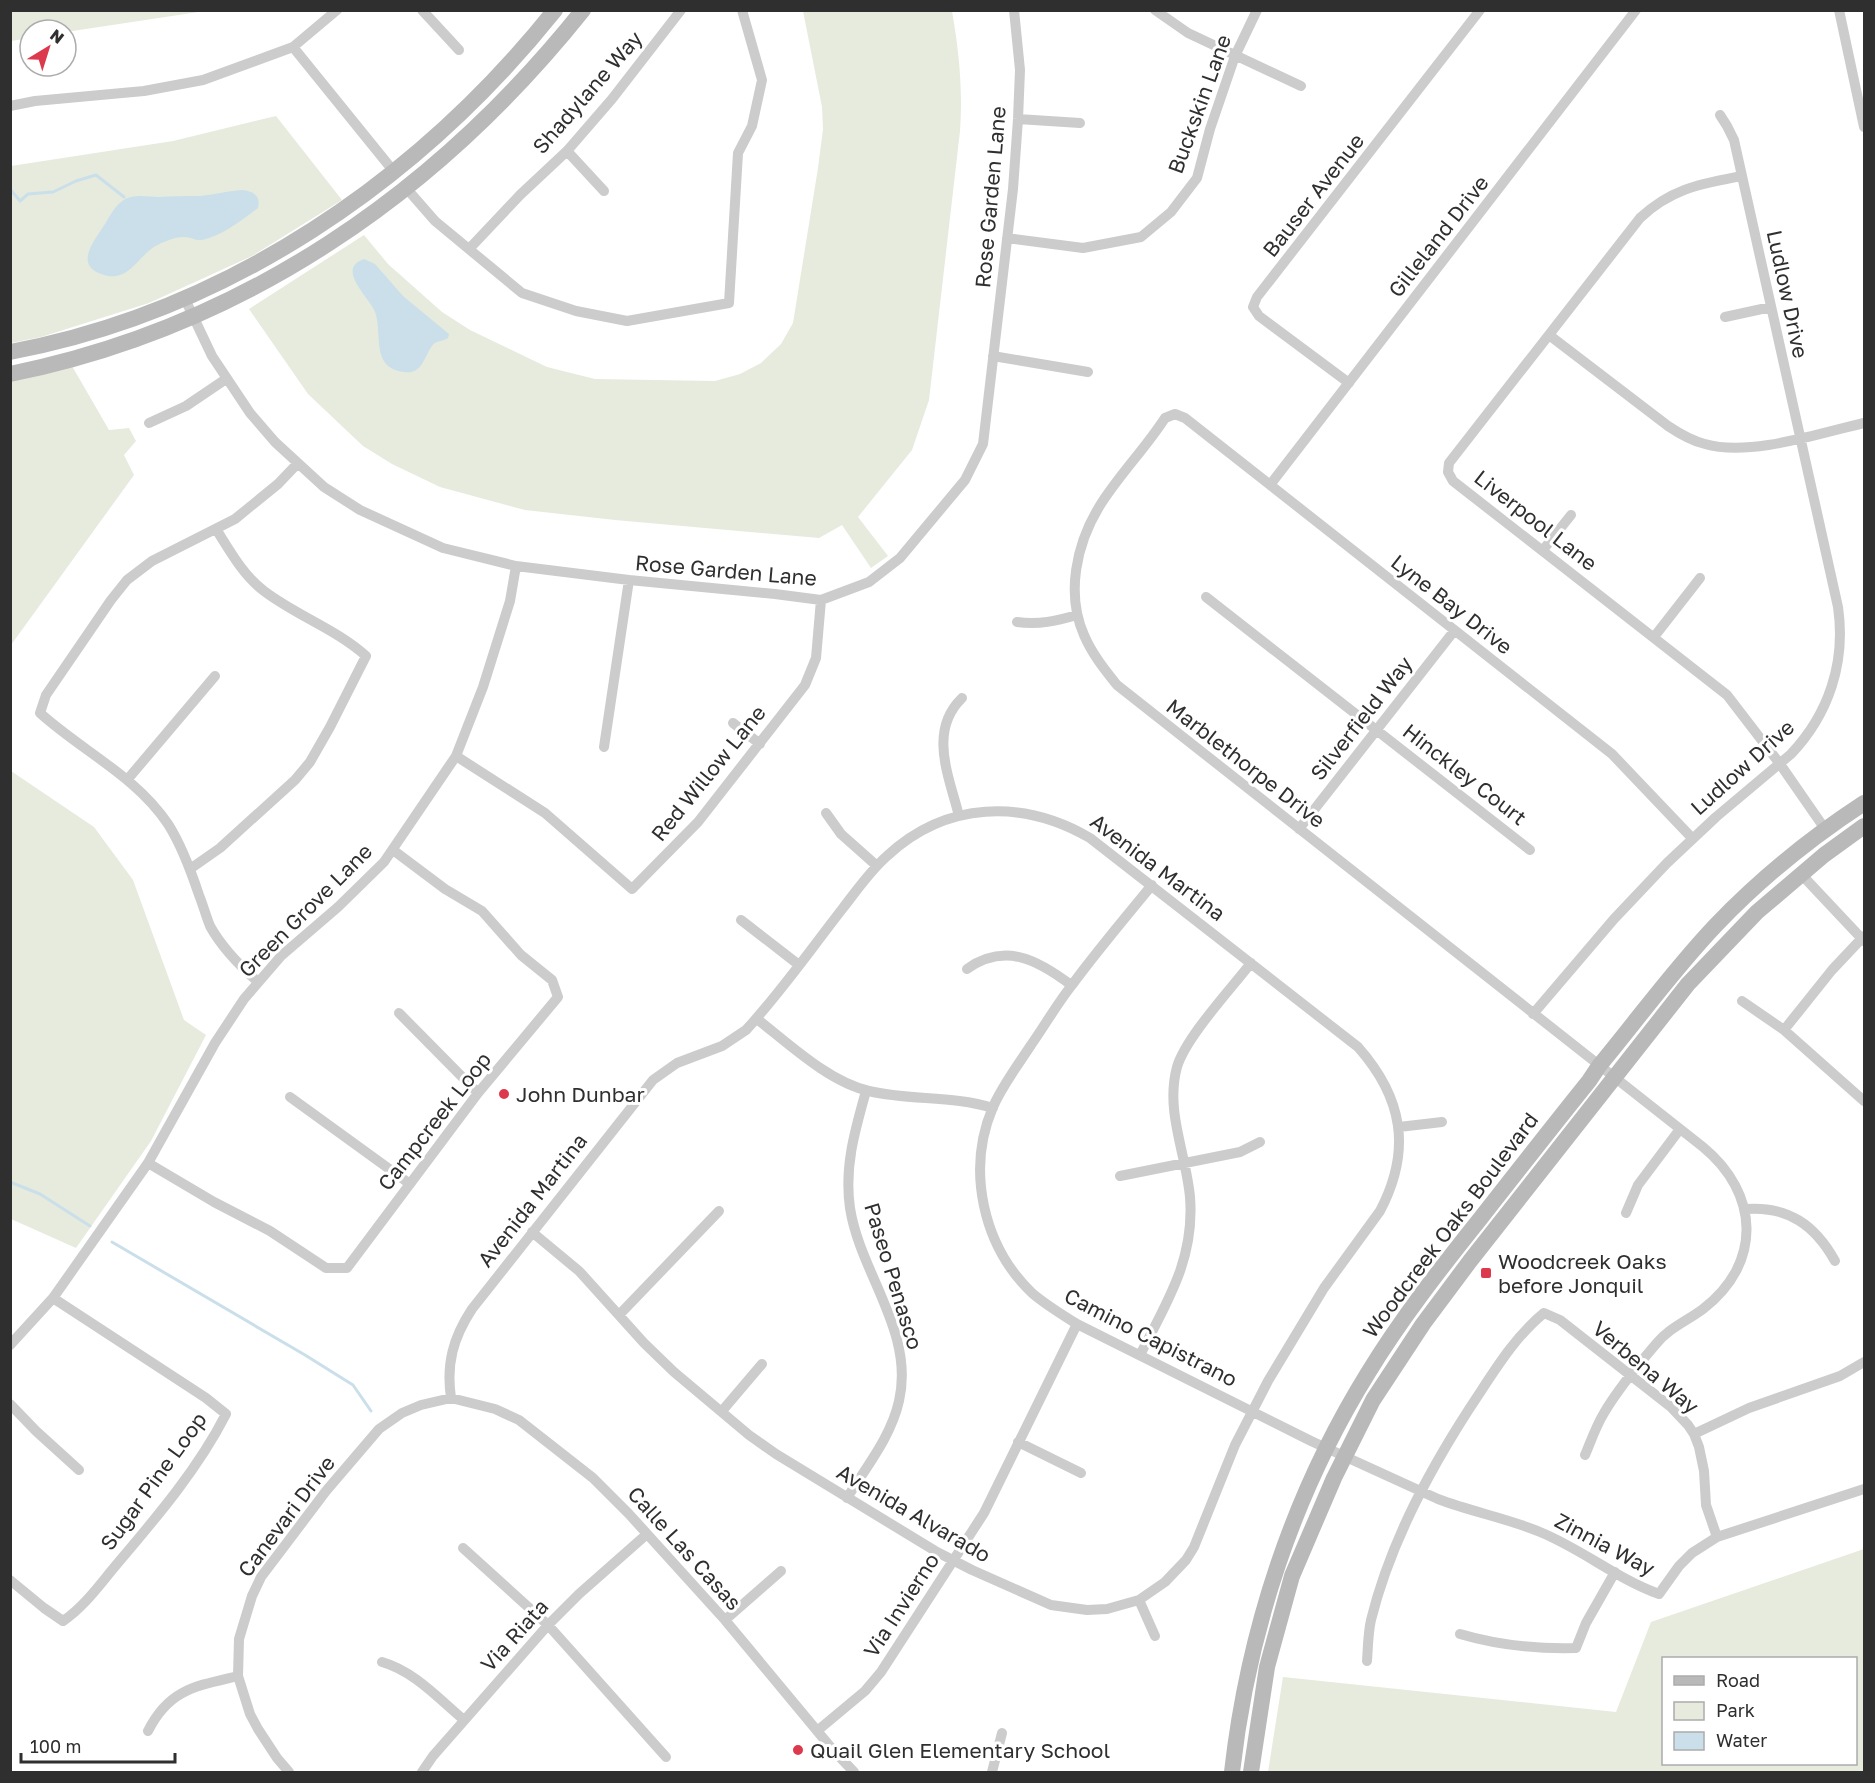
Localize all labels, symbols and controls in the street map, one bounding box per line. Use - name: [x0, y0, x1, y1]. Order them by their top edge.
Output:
- north arrow: [18, 18, 78, 78]
- text: N: [46, 25, 68, 48]
- street label: Shadylane Way: [527, 25, 648, 159]
- street label: Buckskin Lane: [1162, 31, 1236, 177]
- street label: Rose Garden Lane: [969, 105, 1011, 289]
- street label: Bauser Avenue: [1257, 128, 1369, 262]
- street label: Gilleland Drive: [1382, 170, 1494, 302]
- street label: Ludlow Drive: [1762, 228, 1814, 360]
- street label: Liverpool Lane: [1469, 464, 1603, 576]
- street label: Rose Garden Lane: [634, 549, 818, 591]
- street label: Lyne Bay Drive: [1386, 549, 1518, 659]
- street label: Silverfield Way: [1305, 651, 1418, 785]
- street label: Marblethorpe Drive: [1161, 693, 1331, 833]
- street label: Red Willow Lane: [645, 700, 771, 846]
- street label: Ludlow Drive: [1685, 714, 1799, 820]
- street label: Hinckley Court: [1398, 718, 1532, 830]
- street label: Avenida Martina: [1085, 808, 1231, 926]
- street label: Green Grove Lane: [233, 838, 377, 982]
- street label: Campcreek Loop: [372, 1047, 496, 1195]
- place label: John Dunbar: [516, 1081, 645, 1107]
- marker: John Dunbar: [497, 1087, 511, 1101]
- street label: Woodcreek Oaks Boulevard: [1357, 1107, 1543, 1343]
- street label: Avenida Martina: [472, 1128, 592, 1272]
- street label: Paseo Penasco: [859, 1199, 929, 1353]
- place label: Woodcreek Oaks before Jonquil: [1498, 1248, 1667, 1298]
- marker: Woodcreek Oaks before Jonquil: [1479, 1266, 1493, 1280]
- street label: Camino Capistrano: [1060, 1282, 1242, 1392]
- street label: Verbena Way: [1588, 1315, 1705, 1419]
- street label: Sugar Pine Loop: [94, 1407, 212, 1555]
- street label: Canevari Drive: [232, 1450, 340, 1582]
- street label: Avenida Alvarado: [832, 1458, 996, 1568]
- street label: Calle Las Casas: [623, 1481, 747, 1615]
- street label: Zinnia Way: [1551, 1507, 1660, 1581]
- street label: Via Invierno: [858, 1548, 944, 1662]
- street label: Via Riata: [475, 1593, 553, 1677]
- legend: [1662, 1657, 1857, 1765]
- text: Road: [1716, 1669, 1760, 1691]
- text: Park: [1716, 1699, 1755, 1721]
- scale bar: [21, 1726, 176, 1764]
- text: Water: [1716, 1729, 1767, 1751]
- text: 100 m: [30, 1735, 81, 1757]
- place label: Quail Glen Elementary School: [810, 1737, 1110, 1763]
- marker: Quail Glen Elementary School: [791, 1743, 805, 1757]

